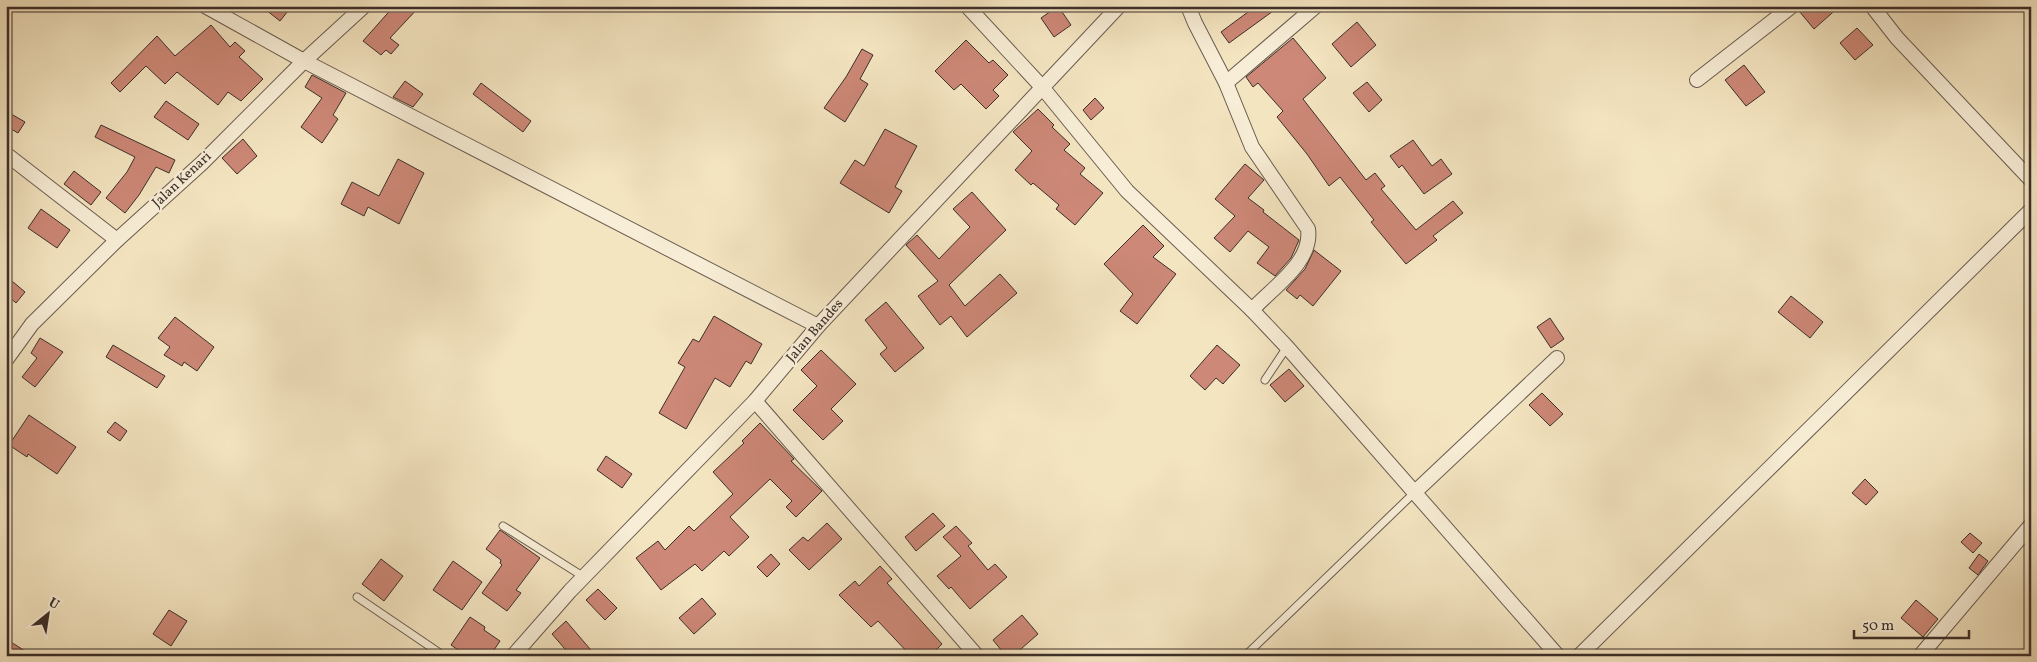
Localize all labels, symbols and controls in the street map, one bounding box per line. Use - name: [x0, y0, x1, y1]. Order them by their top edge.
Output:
- street label: Jalan Kenari: [148, 148, 216, 212]
- street label: Jalan Bandes: [782, 295, 848, 367]
- north arrow: [22, 590, 72, 640]
- text: U: [45, 593, 63, 615]
- scale bar: [1854, 607, 1970, 639]
- text: 50 m: [1862, 616, 1894, 637]

